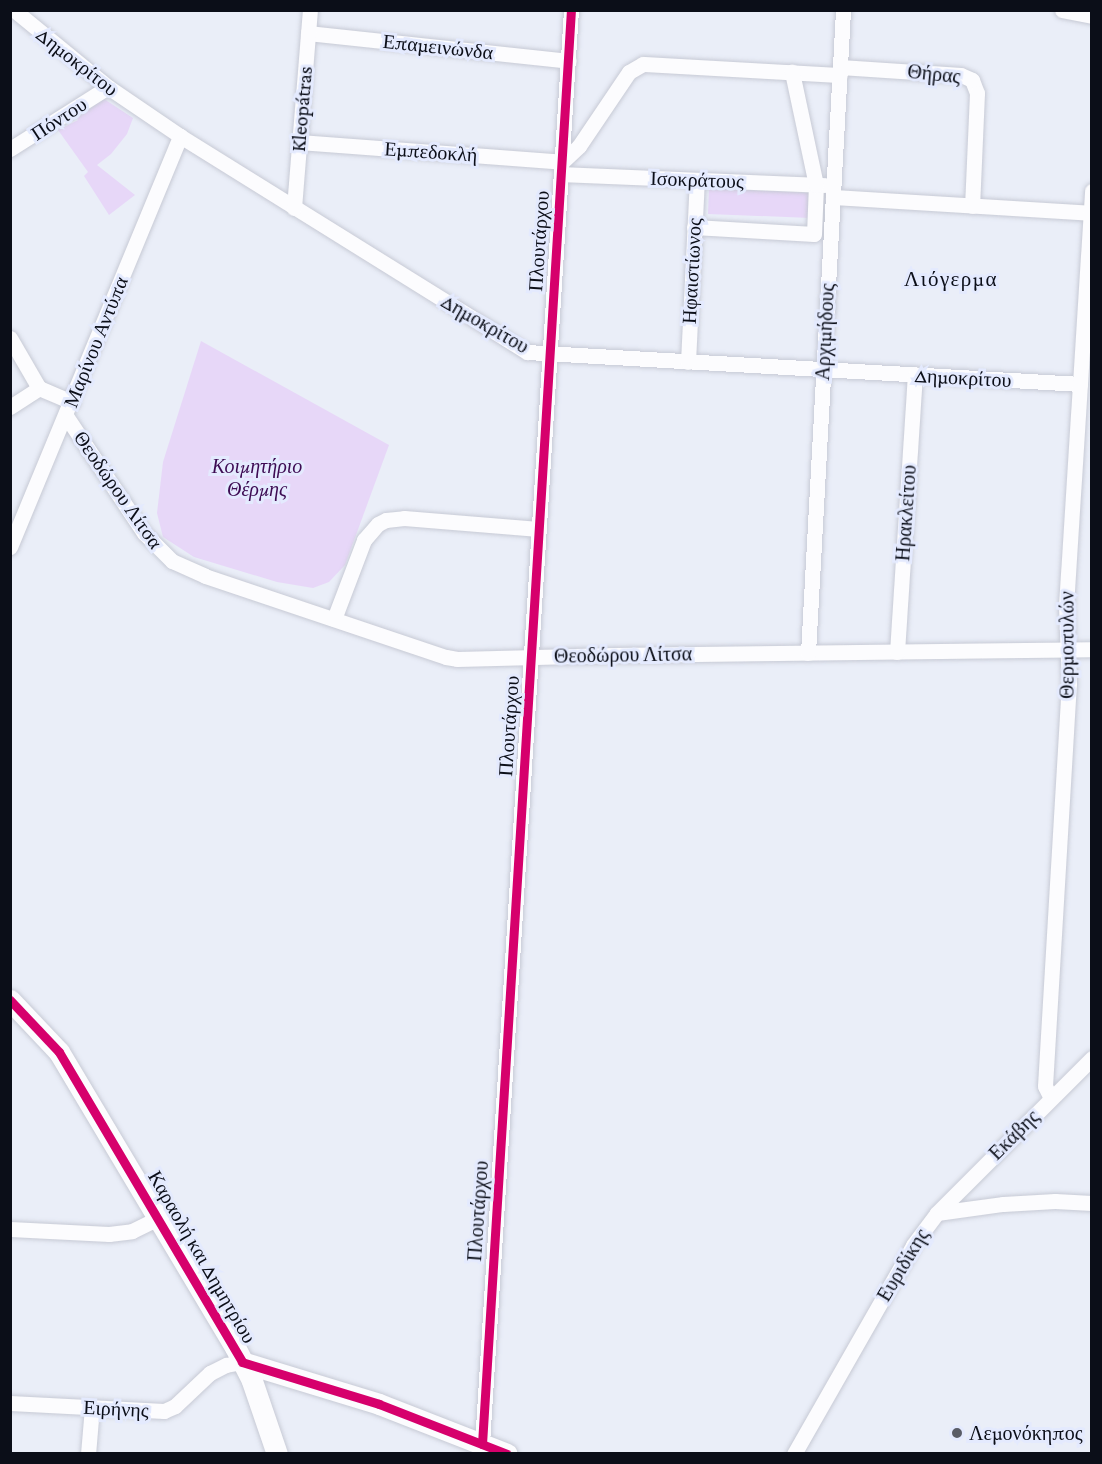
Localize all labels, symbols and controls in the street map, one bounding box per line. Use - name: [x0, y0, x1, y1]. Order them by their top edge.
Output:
- street label: Δημοκρίτου: [31, 23, 123, 101]
- street label: Επαμεινώνδα: [382, 29, 494, 65]
- street label: Θήρας: [906, 59, 962, 89]
- street label: Kleopátras: [286, 65, 318, 153]
- street label: Πόντου: [27, 92, 91, 146]
- street label: Εμπεδοκλή: [384, 137, 478, 167]
- street label: Ισοκράτους: [650, 166, 744, 194]
- street label: Πλουτάρχου: [524, 190, 554, 292]
- street label: Ηφαιστίωνος: [677, 217, 707, 325]
- district label: Λιόγερμα: [904, 266, 998, 292]
- street label: Μαρίνου Αντύπα: [59, 273, 133, 411]
- street label: Αρχιμήδους: [810, 283, 840, 381]
- street label: Δημοκρίτου: [437, 289, 533, 359]
- street label: Δημοκρίτου: [914, 363, 1012, 393]
- street label: Θεοδώρου Λίτσα: [69, 426, 167, 554]
- park label: Κοιμητήριο Θέρμης: [212, 455, 302, 502]
- street label: Ηρακλείτου: [891, 464, 921, 562]
- street label: Θερμοπυλών: [1055, 591, 1079, 699]
- street label: Θεοδώρου Λίτσα: [554, 642, 692, 668]
- street label: Πλουτάρχου: [494, 675, 524, 777]
- street label: Εκάβης: [984, 1105, 1044, 1165]
- street label: Πλουτάρχου: [463, 1160, 493, 1262]
- street label: Καραολή και Δημητρίου: [143, 1166, 261, 1348]
- street label: Ευριδίκης: [872, 1224, 934, 1306]
- street label: Ειρήνης: [83, 1395, 149, 1423]
- place label: Λεμονόκηπος: [969, 1421, 1083, 1445]
- marker: Λεμονόκηπος: [950, 1426, 964, 1440]

